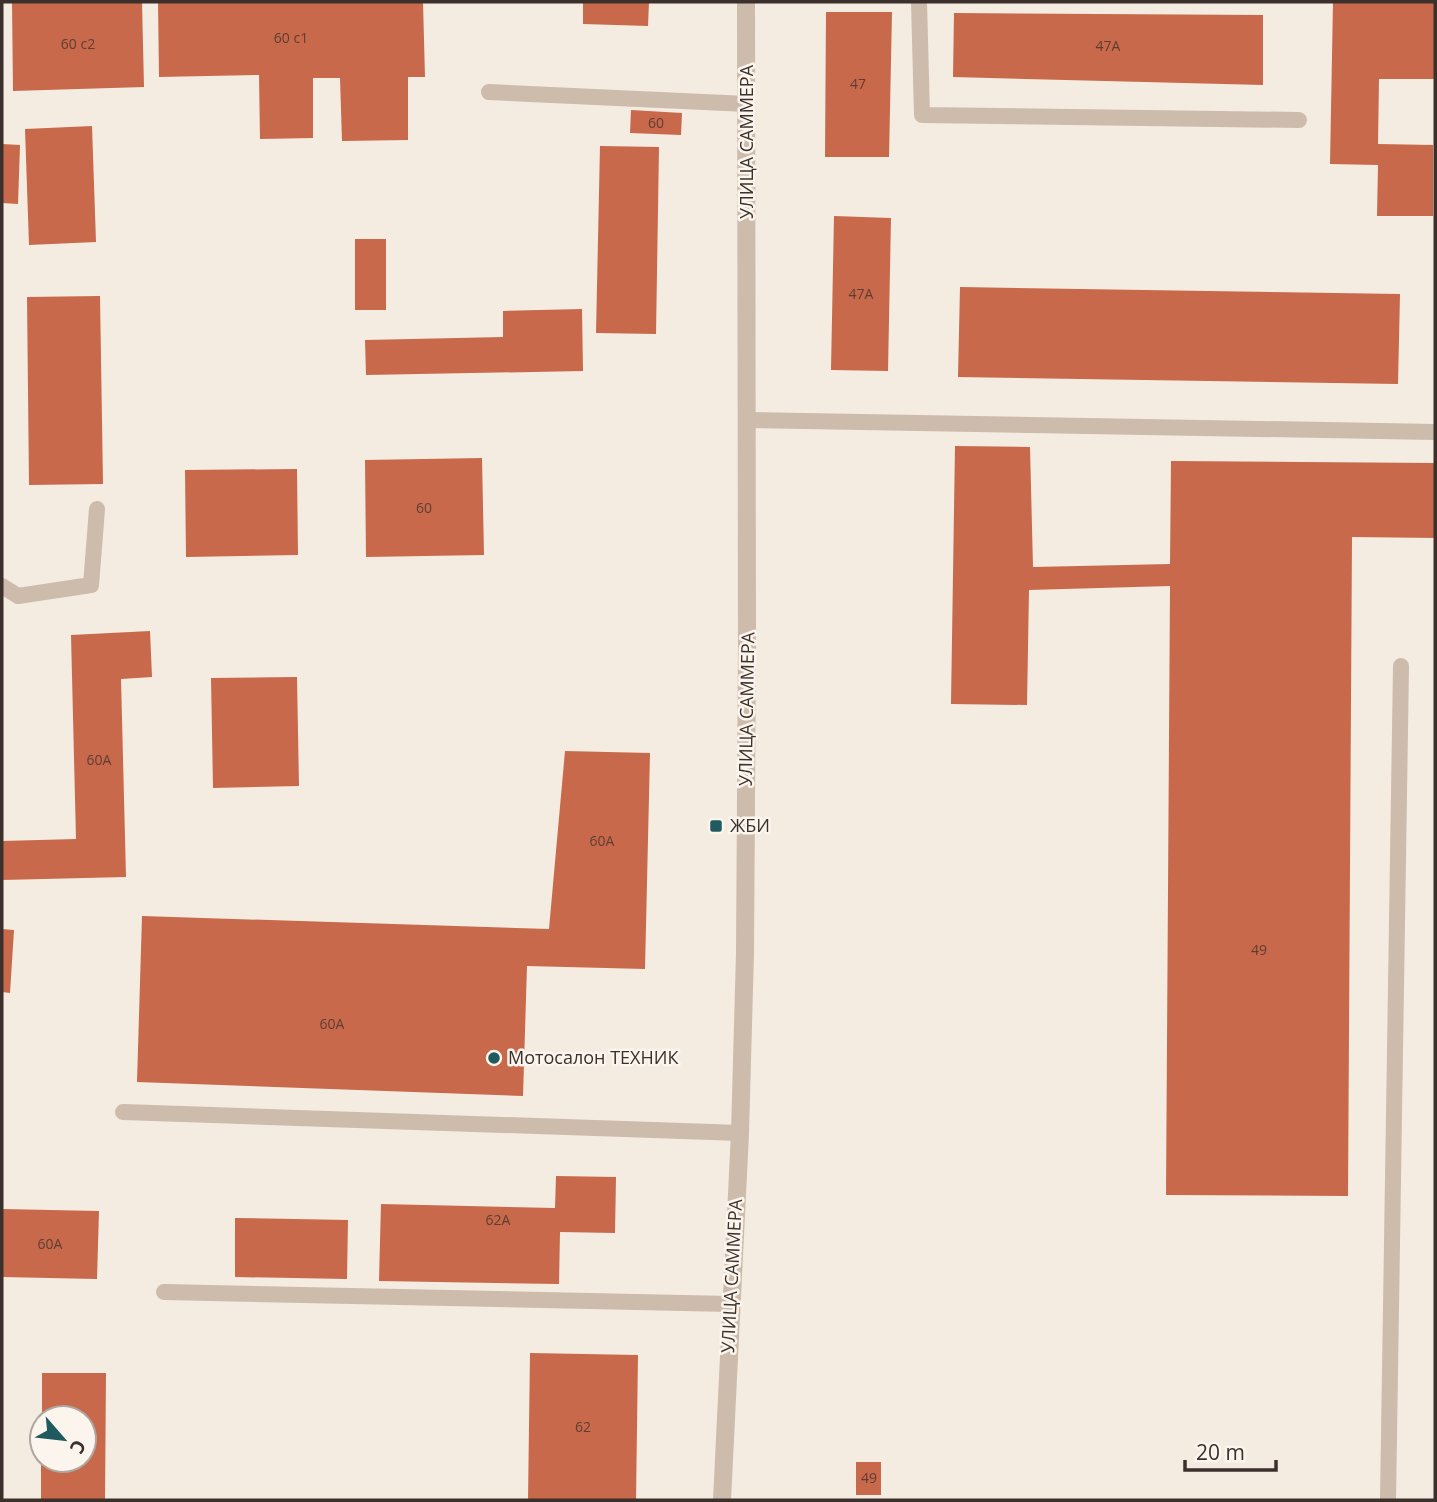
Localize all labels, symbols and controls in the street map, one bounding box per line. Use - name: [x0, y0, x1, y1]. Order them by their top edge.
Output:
- house number: 60 с1: [274, 28, 308, 47]
- house number: 60 с2: [61, 34, 95, 53]
- house number: 47А: [1096, 36, 1121, 55]
- street label: УЛИЦА САММЕРА: [734, 64, 758, 219]
- house number: 47: [850, 74, 866, 93]
- house number: 60: [648, 113, 664, 132]
- house number: 47А: [849, 284, 874, 303]
- house number: 60: [416, 498, 432, 517]
- street label: УЛИЦА САММЕРА: [733, 631, 759, 786]
- house number: 60А: [87, 750, 112, 769]
- place label: ЖБИ: [730, 813, 770, 837]
- marker: ЖБИ: [708, 818, 724, 834]
- house number: 60А: [590, 831, 615, 850]
- house number: 49: [1251, 940, 1267, 959]
- house number: 60А: [320, 1014, 345, 1033]
- place label: Мотосалон ТЕХНИК: [508, 1045, 678, 1069]
- marker: Мотосалон ТЕХНИК: [486, 1050, 502, 1066]
- street label: УЛИЦА САММЕРА: [715, 1198, 747, 1354]
- house number: 62А: [486, 1210, 511, 1229]
- house number: 60А: [38, 1234, 63, 1253]
- north arrow: [28, 1404, 98, 1474]
- house number: 62: [575, 1417, 591, 1436]
- scale bar: [1185, 1428, 1276, 1472]
- text: С: [64, 1436, 92, 1458]
- text: 20 m: [1196, 1438, 1245, 1466]
- house number: 49: [861, 1468, 877, 1487]

